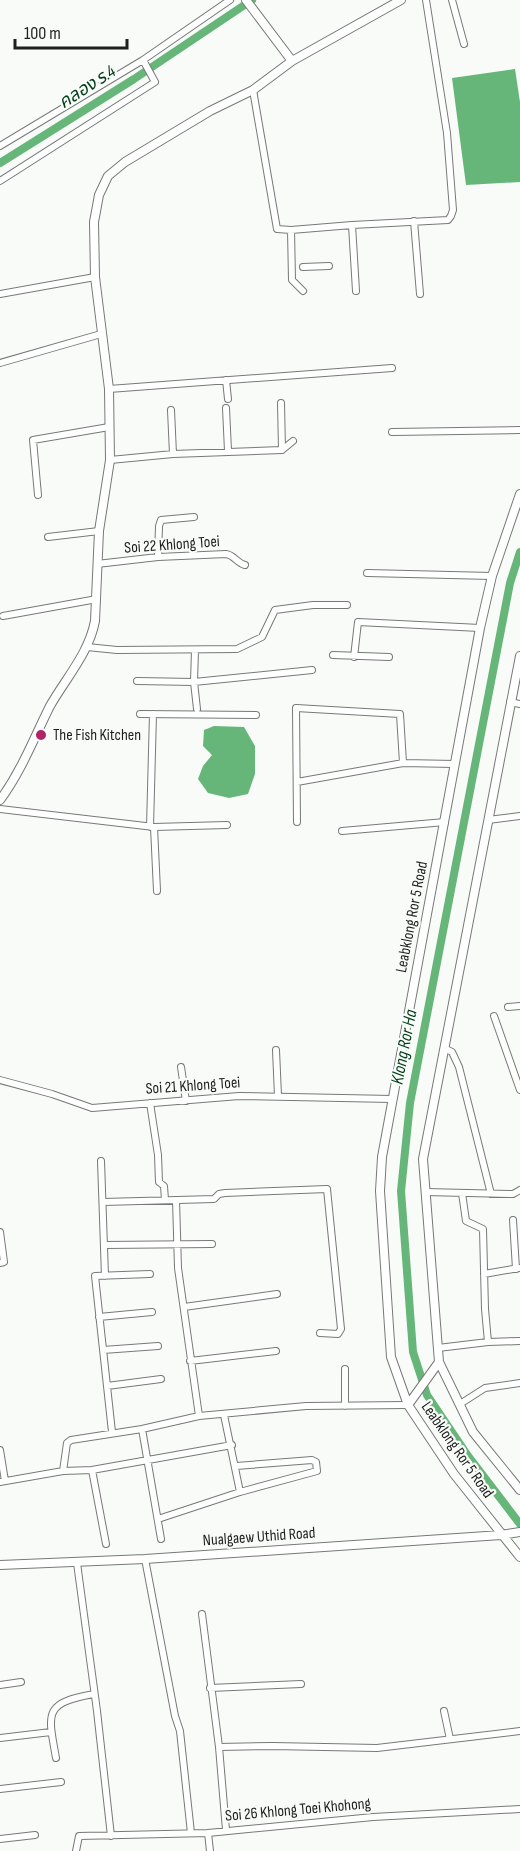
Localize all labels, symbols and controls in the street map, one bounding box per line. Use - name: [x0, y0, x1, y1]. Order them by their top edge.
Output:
- scale bar: [15, 12, 128, 50]
- text: 100 m: [24, 23, 61, 44]
- water label: คลอง ร.4: [55, 61, 120, 113]
- street label: Soi 22 Khlong Toei: [124, 532, 220, 558]
- place label: The Fish Kitchen: [53, 726, 141, 745]
- marker: The Fish Kitchen: [34, 728, 48, 742]
- street label: Leabklong Ror 5 Road: [392, 860, 432, 974]
- water label: Klong Ror Ha: [386, 1007, 422, 1086]
- street label: Soi 21 Khlong Toei: [145, 1073, 241, 1099]
- street label: Leabklong Ror 5 Road: [417, 1398, 497, 1502]
- street label: Nualgaew Uthid Road: [202, 1524, 316, 1550]
- street label: Soi 26 Khlong Toei Khohong: [224, 1794, 372, 1826]

